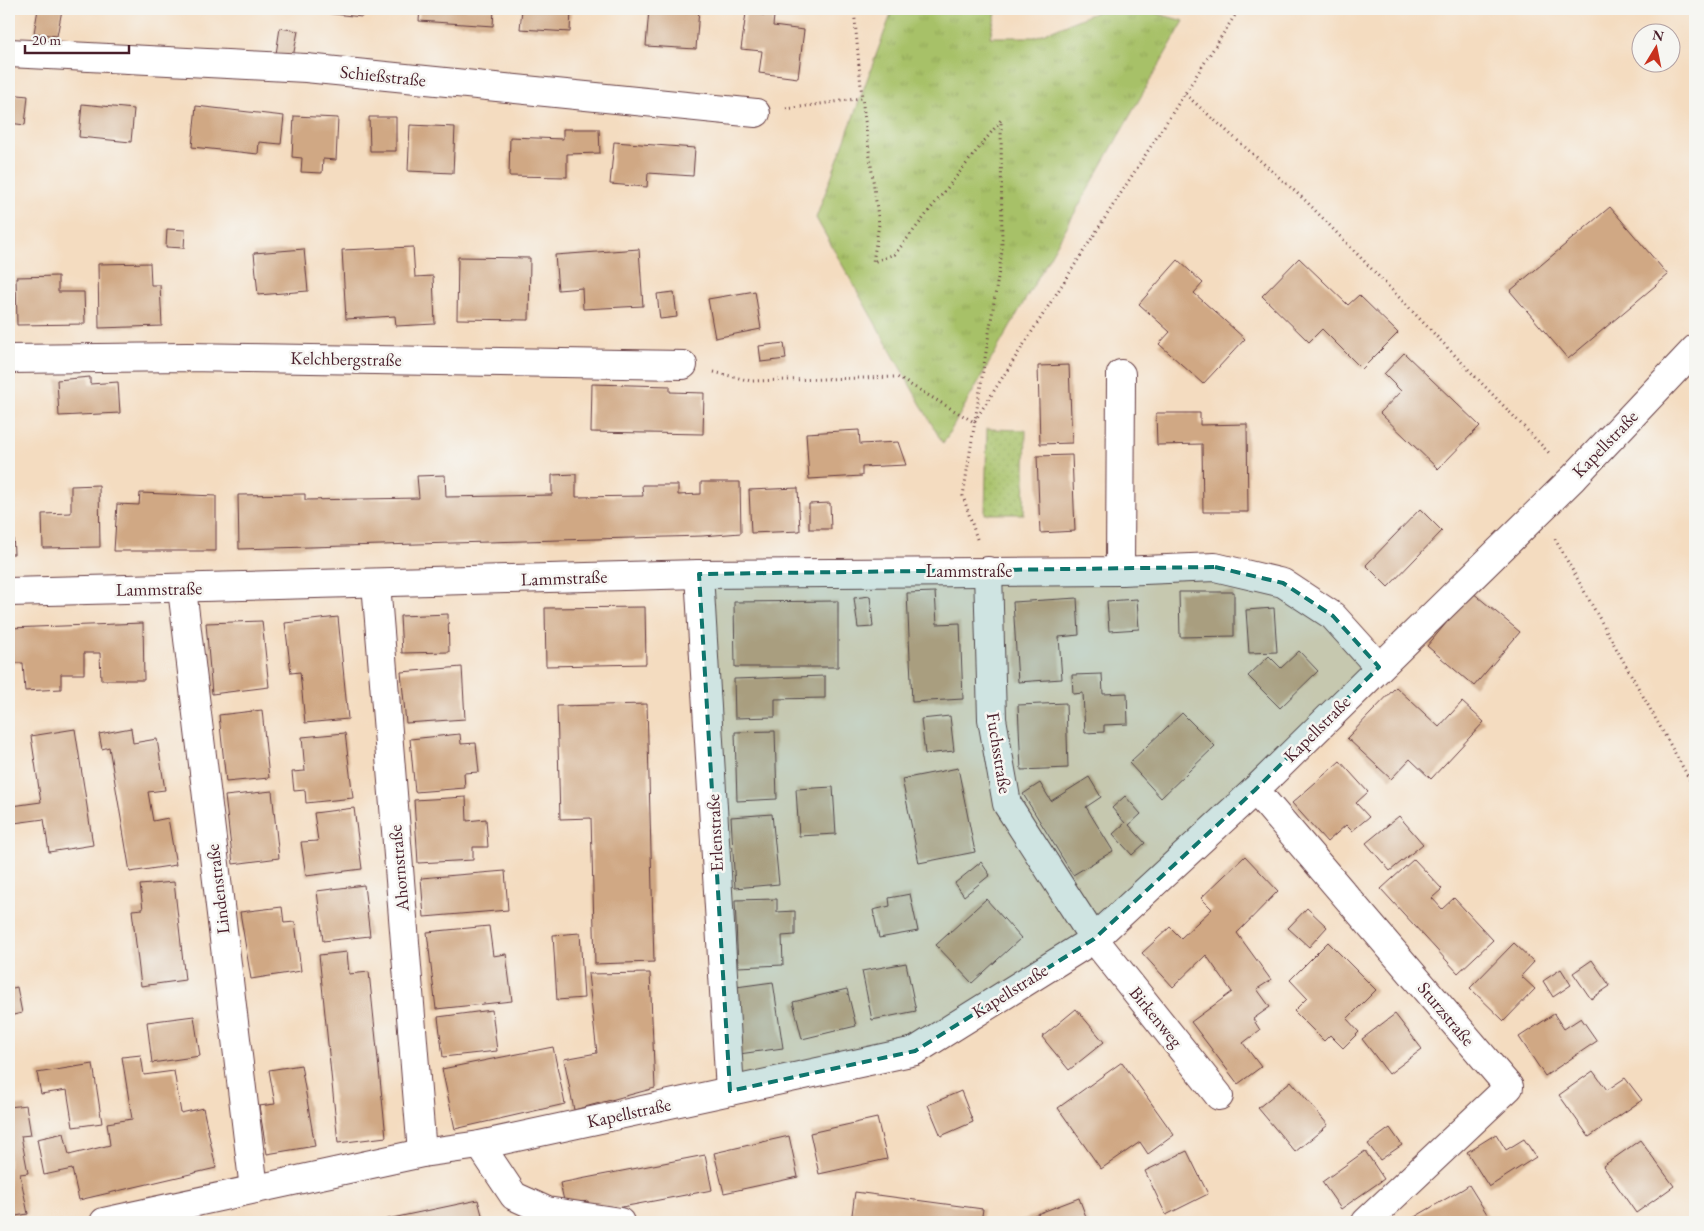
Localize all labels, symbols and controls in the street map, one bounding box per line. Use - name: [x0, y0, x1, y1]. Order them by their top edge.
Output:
- scale bar: [25, 22, 129, 54]
- north arrow: [1632, 22, 1682, 72]
- text: N: [1651, 25, 1666, 45]
- text: 20 m: [32, 30, 61, 49]
- street label: Schießstraße: [339, 60, 427, 91]
- street label: Kelchbergstraße: [290, 346, 402, 371]
- street label: Kapellstraße: [1567, 405, 1643, 482]
- street label: Lammstraße: [926, 559, 1012, 582]
- street label: Lammstraße: [520, 564, 608, 591]
- street label: Lammstraße: [116, 576, 202, 601]
- street label: Kapellstraße: [1278, 690, 1355, 767]
- street label: Fuchsstraße: [982, 711, 1017, 795]
- street label: Erlenstraße: [701, 794, 728, 872]
- street label: Ahornstraße: [383, 824, 414, 913]
- street label: Lindenstraße: [201, 843, 234, 936]
- street label: Kapellstraße: [968, 958, 1052, 1023]
- street label: Sturzstraße: [1413, 977, 1480, 1051]
- street label: Birkenweg: [1125, 981, 1188, 1052]
- street label: Kapellstraße: [585, 1092, 673, 1133]

